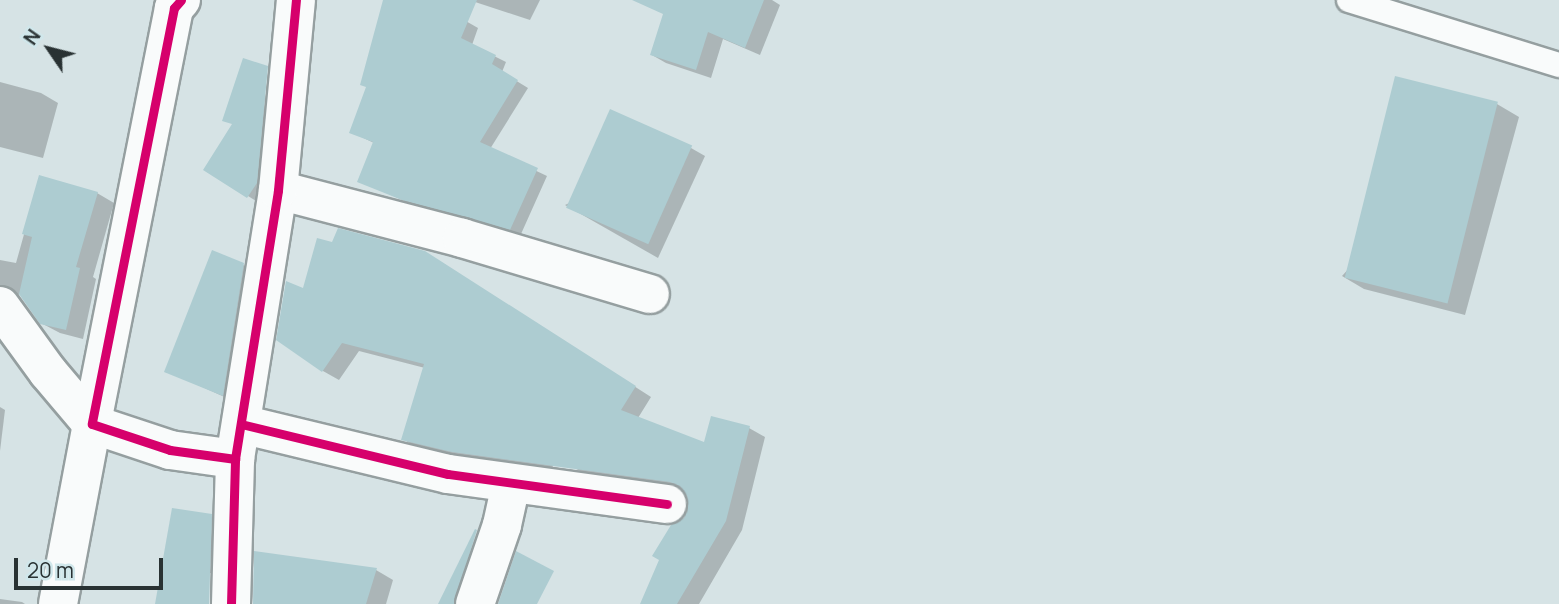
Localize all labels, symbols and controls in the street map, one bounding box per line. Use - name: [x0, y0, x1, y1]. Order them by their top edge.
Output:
- north arrow: [14, 14, 84, 84]
- text: N: [17, 24, 46, 50]
- scale bar: [18, 544, 166, 588]
- text: 20 m: [27, 556, 74, 584]

